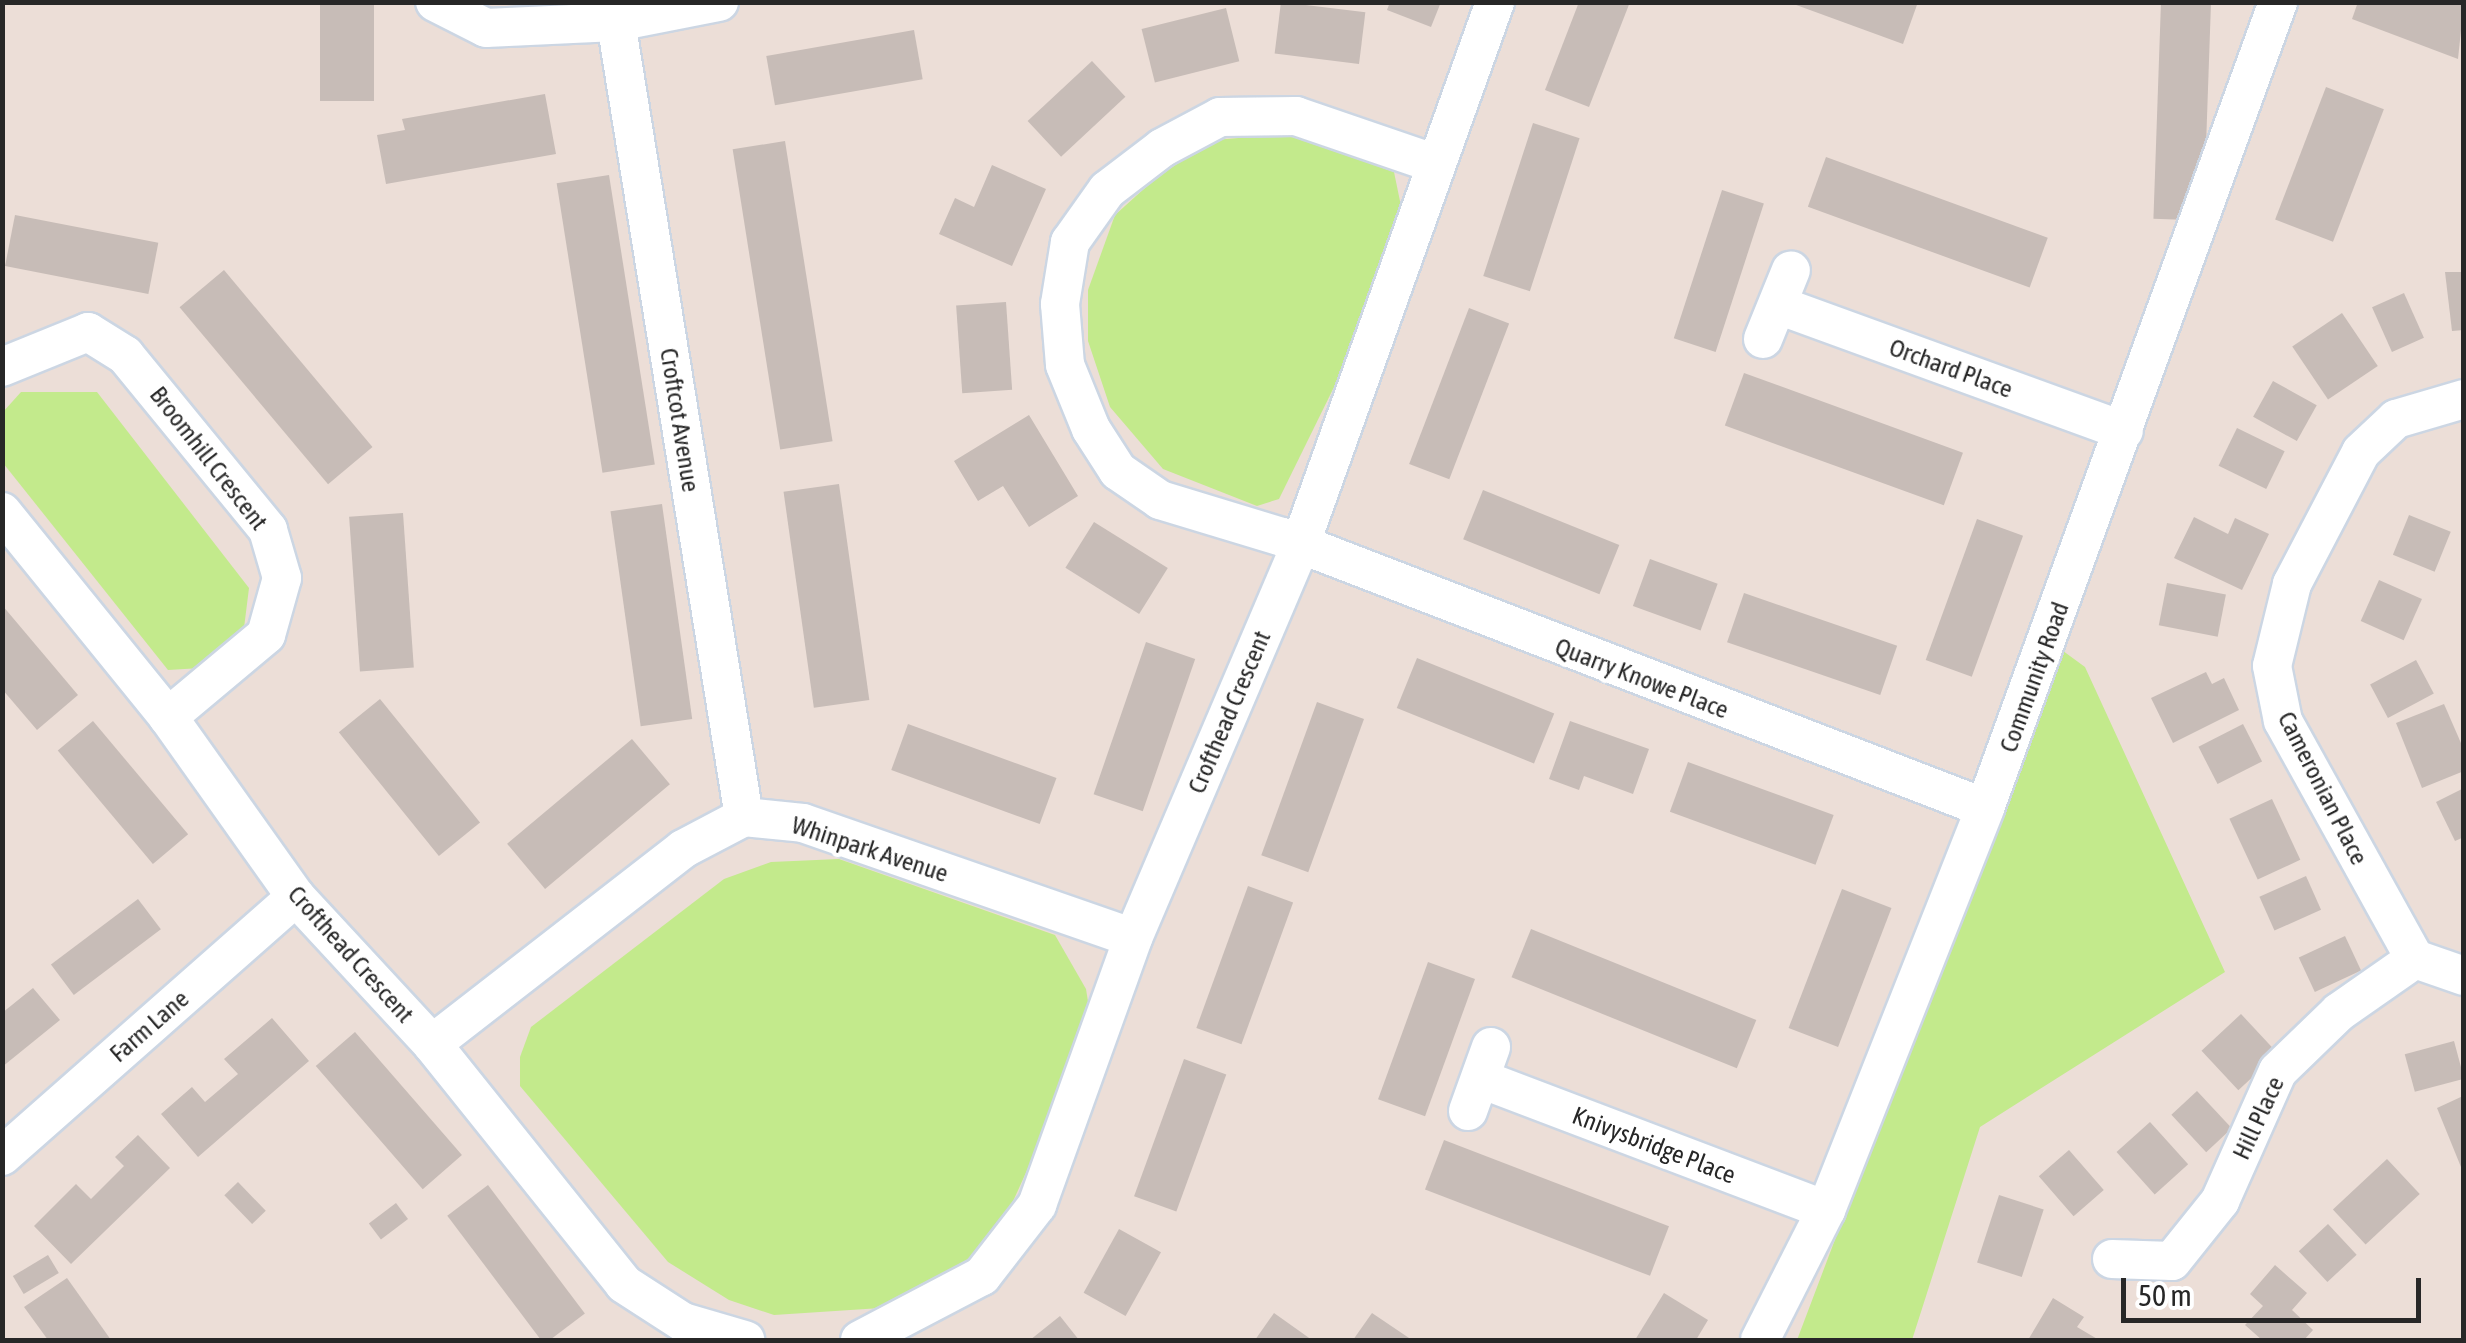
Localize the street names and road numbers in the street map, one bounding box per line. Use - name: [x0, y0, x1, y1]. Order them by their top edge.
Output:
- street label: Orchard Place: [1885, 332, 2017, 404]
- street label: Croftcot Avenue: [654, 346, 706, 494]
- street label: Broomhill Crescent: [144, 380, 274, 536]
- street label: Community Road: [1993, 598, 2075, 756]
- street label: Crofthead Crescent: [1181, 626, 1277, 798]
- street label: Quarry Knowe Place: [1551, 631, 1733, 725]
- street label: Cameronian Place: [2272, 707, 2374, 869]
- street label: Whinpark Avenue: [788, 810, 952, 888]
- street label: Crofthead Crescent: [282, 879, 420, 1029]
- street label: Farm Lane: [103, 984, 195, 1068]
- street label: Hill Place: [2226, 1072, 2290, 1164]
- street label: Knivysbridge Place: [1568, 1100, 1740, 1190]

